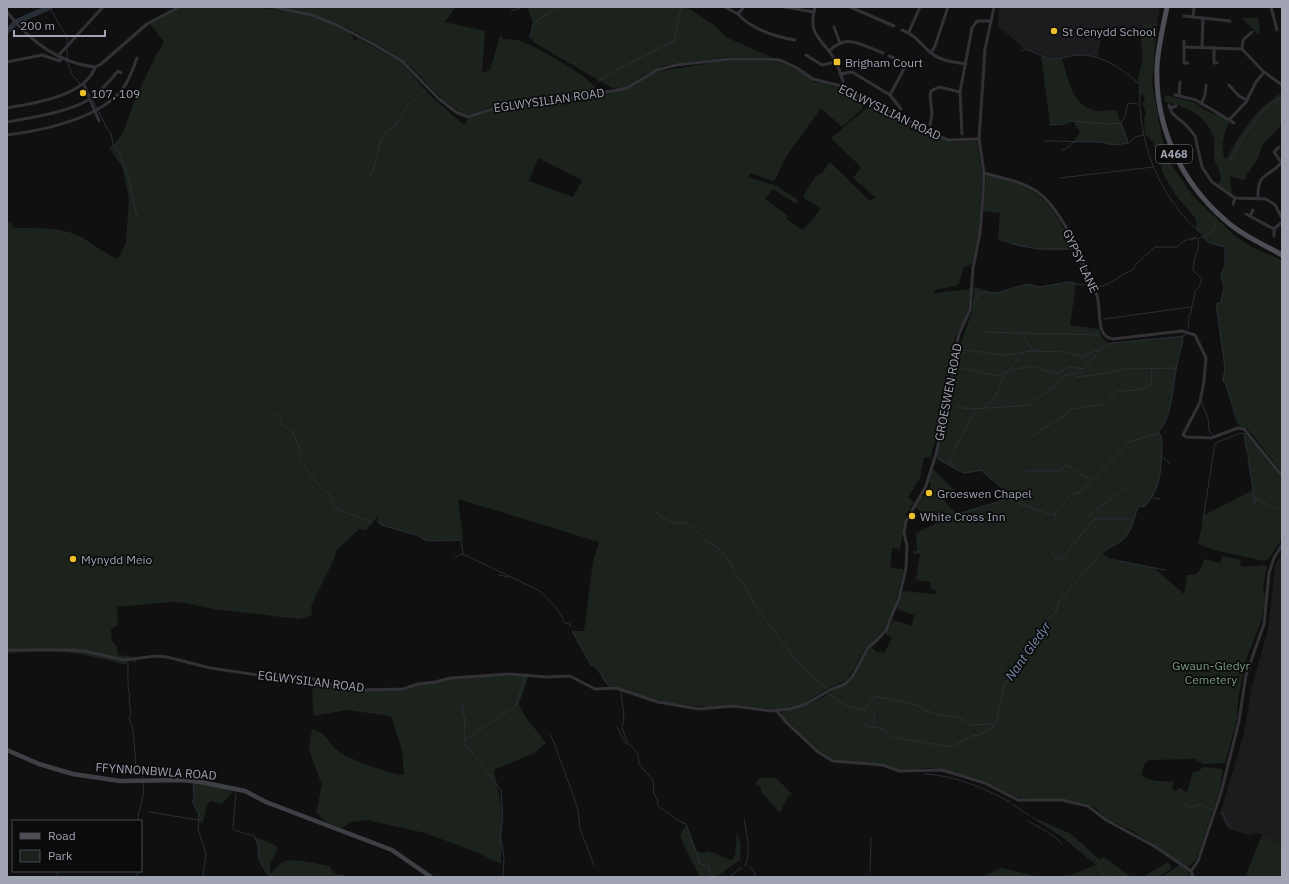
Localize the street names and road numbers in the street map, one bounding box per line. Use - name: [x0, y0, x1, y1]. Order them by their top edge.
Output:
- street label: EGLWYSILIAN ROAD: [836, 81, 944, 143]
- street label: EGLWYSILIAN ROAD: [493, 85, 605, 115]
- road number: A468: [1156, 145, 1192, 163]
- street label: GYPSY LANE: [1060, 227, 1102, 295]
- street label: GROESWEN ROAD: [931, 342, 965, 442]
- street label: EGLWYSILAN ROAD: [257, 667, 365, 695]
- street label: FFYNNONBWLA ROAD: [95, 759, 217, 783]

